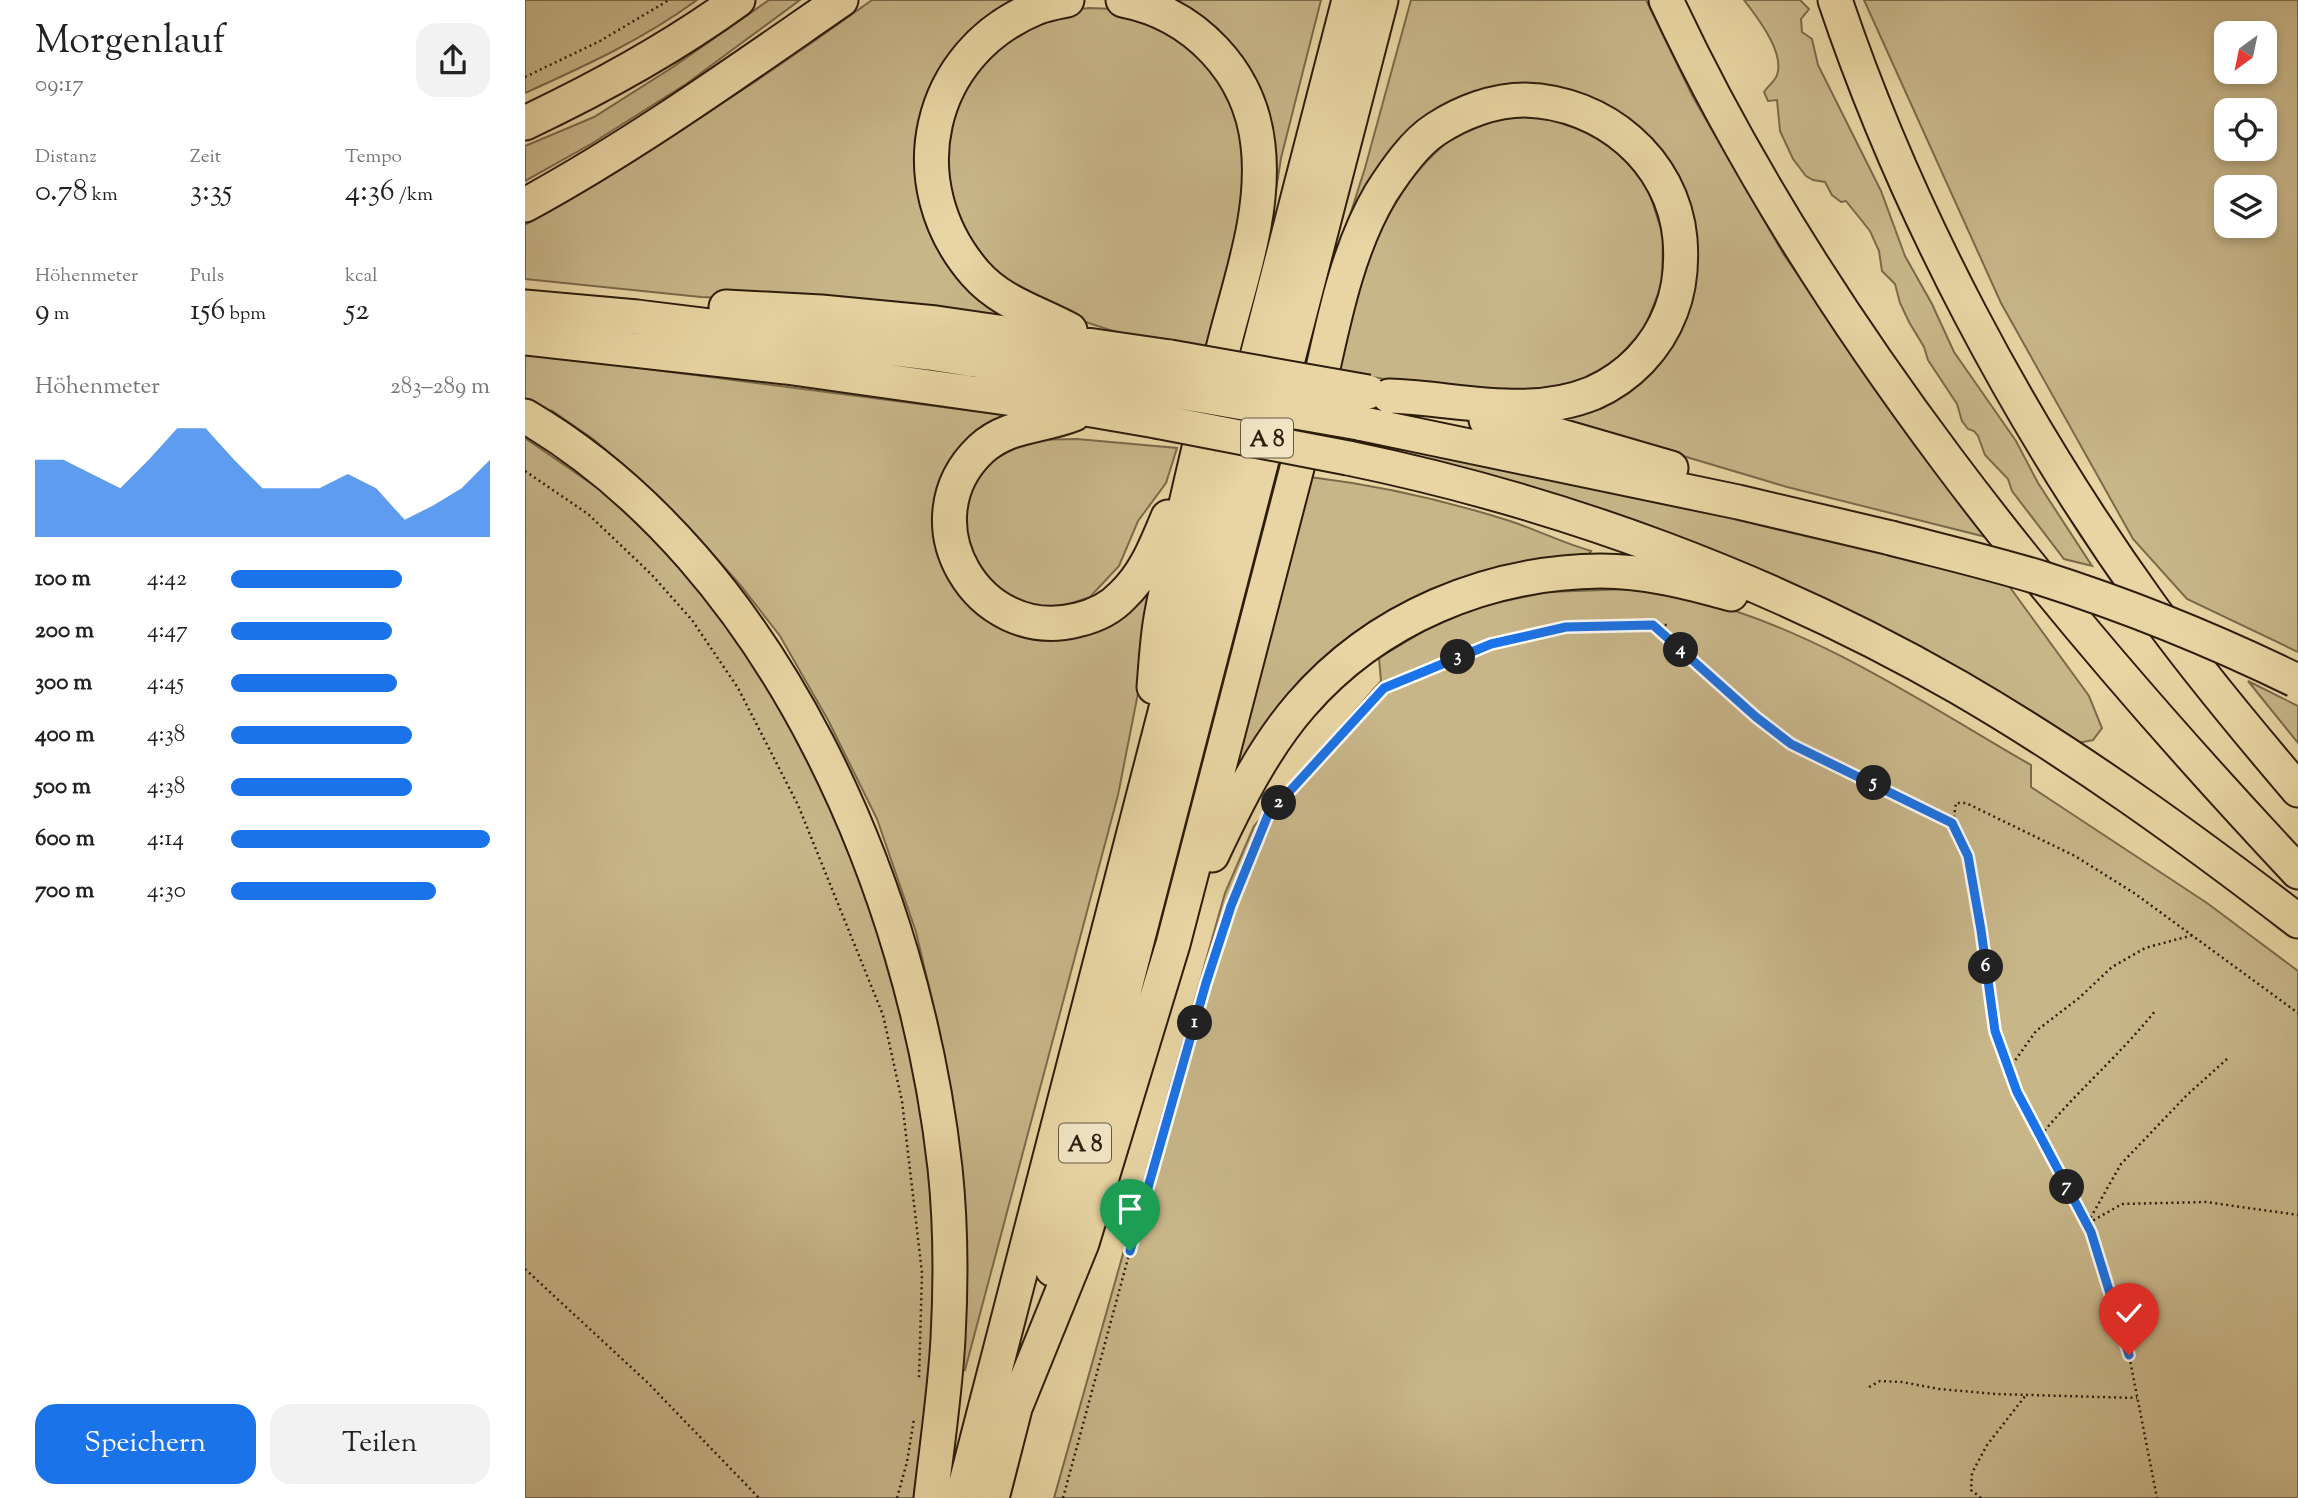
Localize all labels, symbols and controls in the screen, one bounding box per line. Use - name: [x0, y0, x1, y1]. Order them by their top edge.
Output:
- text: Morgenlauf: [35, 16, 226, 70]
- north arrow: [2214, 21, 2277, 84]
- map controls: [2214, 21, 2277, 238]
- button: share: [416, 23, 490, 97]
- text: 09:17: [35, 69, 84, 102]
- button: locate: [2214, 98, 2277, 161]
- text: Distanz: [35, 144, 97, 171]
- text: Zeit: [190, 144, 221, 171]
- text: Tempo: [345, 144, 402, 171]
- text: 0.78: [35, 171, 88, 214]
- text: 3:35: [190, 171, 232, 214]
- text: 4:36: [345, 171, 395, 214]
- button: layers: [2214, 175, 2277, 238]
- text: km: [88, 182, 118, 209]
- text: /km: [395, 182, 433, 209]
- text: Höhenmeter: [35, 263, 138, 290]
- text: Puls: [190, 263, 224, 290]
- text: kcal: [345, 263, 378, 290]
- text: 9: [35, 290, 50, 333]
- text: 156: [190, 290, 225, 333]
- text: 52: [345, 290, 369, 333]
- text: m: [50, 301, 69, 328]
- text: bpm: [225, 301, 266, 328]
- text: Höhenmeter: [35, 371, 160, 404]
- text: 283–289 m: [390, 371, 490, 404]
- road number: A 8: [1241, 418, 1293, 458]
- text: 100 m: [35, 563, 91, 596]
- text: 4:42: [147, 563, 187, 596]
- text: 200 m: [35, 615, 94, 648]
- text: 4:47: [147, 615, 188, 648]
- pin: 4: [1663, 632, 1699, 668]
- text: 4: [1676, 636, 1685, 663]
- pin: 3: [1441, 640, 1475, 674]
- text: 3: [1454, 643, 1461, 670]
- text: 300 m: [35, 667, 92, 700]
- text: 4:45: [147, 667, 184, 700]
- text: 400 m: [35, 719, 95, 752]
- text: 4:38: [147, 719, 185, 752]
- pin: 5: [1857, 766, 1891, 800]
- text: 5: [1870, 769, 1877, 796]
- text: 500 m: [35, 771, 91, 804]
- text: 4:38: [147, 771, 185, 804]
- pin: 2: [1261, 786, 1297, 820]
- text: 2: [1274, 789, 1283, 816]
- text: 600 m: [35, 823, 95, 856]
- text: 4:14: [147, 823, 184, 856]
- text: 700 m: [35, 875, 94, 908]
- text: 4:30: [147, 875, 186, 908]
- pin: 6: [1969, 950, 2003, 984]
- text: 6: [1981, 953, 1990, 980]
- pin: 1: [1177, 1006, 1213, 1040]
- text: 1: [1191, 1009, 1198, 1036]
- road number: A 8: [1059, 1124, 1111, 1162]
- pin: 7: [2049, 1170, 2085, 1204]
- text: 7: [2062, 1173, 2071, 1200]
- pin: [1100, 1179, 1160, 1251]
- icon: arrive: [1111, 1190, 1149, 1228]
- pin: [2099, 1283, 2159, 1355]
- icon: check: [2110, 1294, 2148, 1332]
- button: Speichern: [35, 1404, 256, 1484]
- button: Teilen: [270, 1404, 490, 1484]

